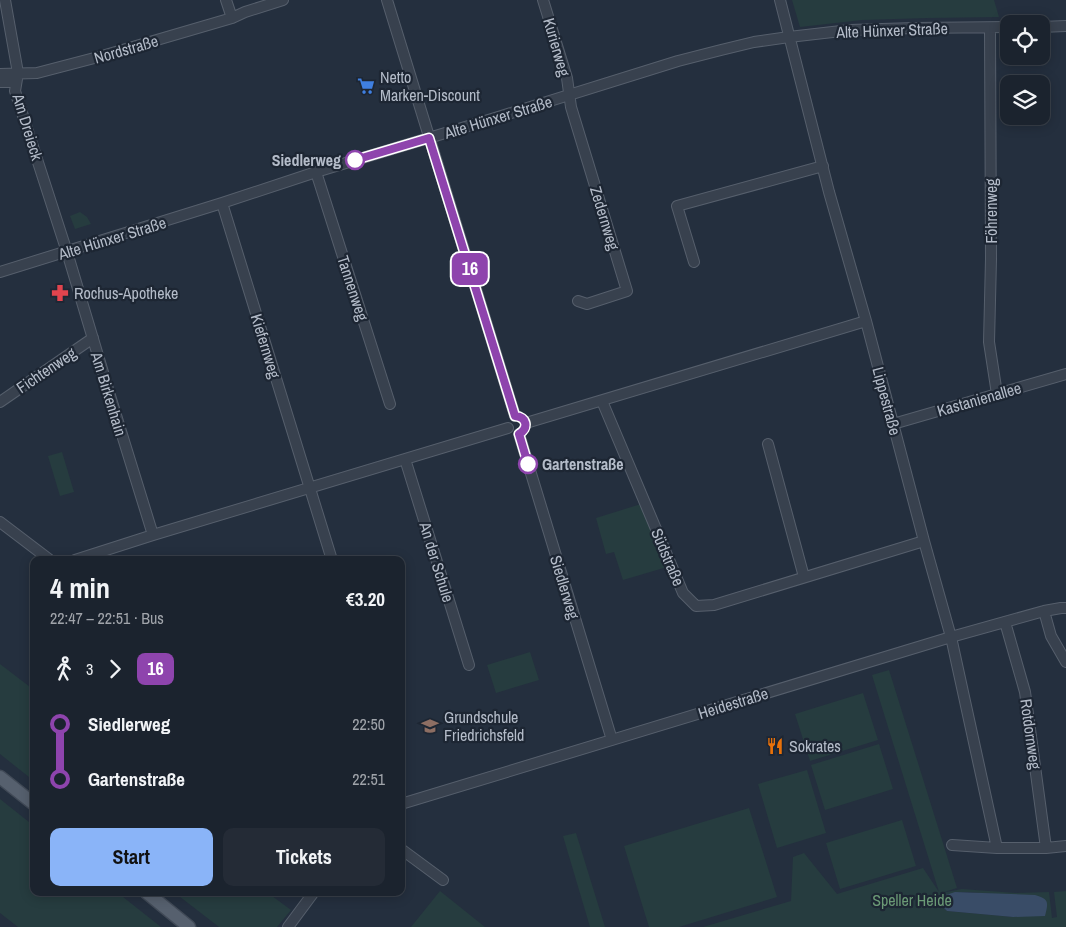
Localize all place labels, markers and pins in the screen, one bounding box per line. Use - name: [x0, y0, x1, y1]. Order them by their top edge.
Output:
- place label: Netto Marken-Discount: [380, 66, 480, 106]
- supermarket icon: Netto Marken-Discount: [356, 76, 376, 96]
- place label: Siedlerweg: [272, 149, 341, 171]
- marker: Siedlerweg: [345, 150, 365, 170]
- place label: Rochus-Apotheke: [74, 282, 178, 304]
- pharmacy icon: Rochus-Apotheke: [50, 283, 70, 303]
- place label: Gartenstraße: [542, 453, 624, 475]
- marker: Gartenstraße: [518, 454, 538, 474]
- place label: Grundschule Friedrichsfeld: [444, 706, 524, 746]
- school or university icon: Grundschule Friedrichsfeld: [420, 716, 440, 736]
- place label: Sokrates: [789, 735, 841, 757]
- restaurant icon: Sokrates: [765, 736, 785, 756]

